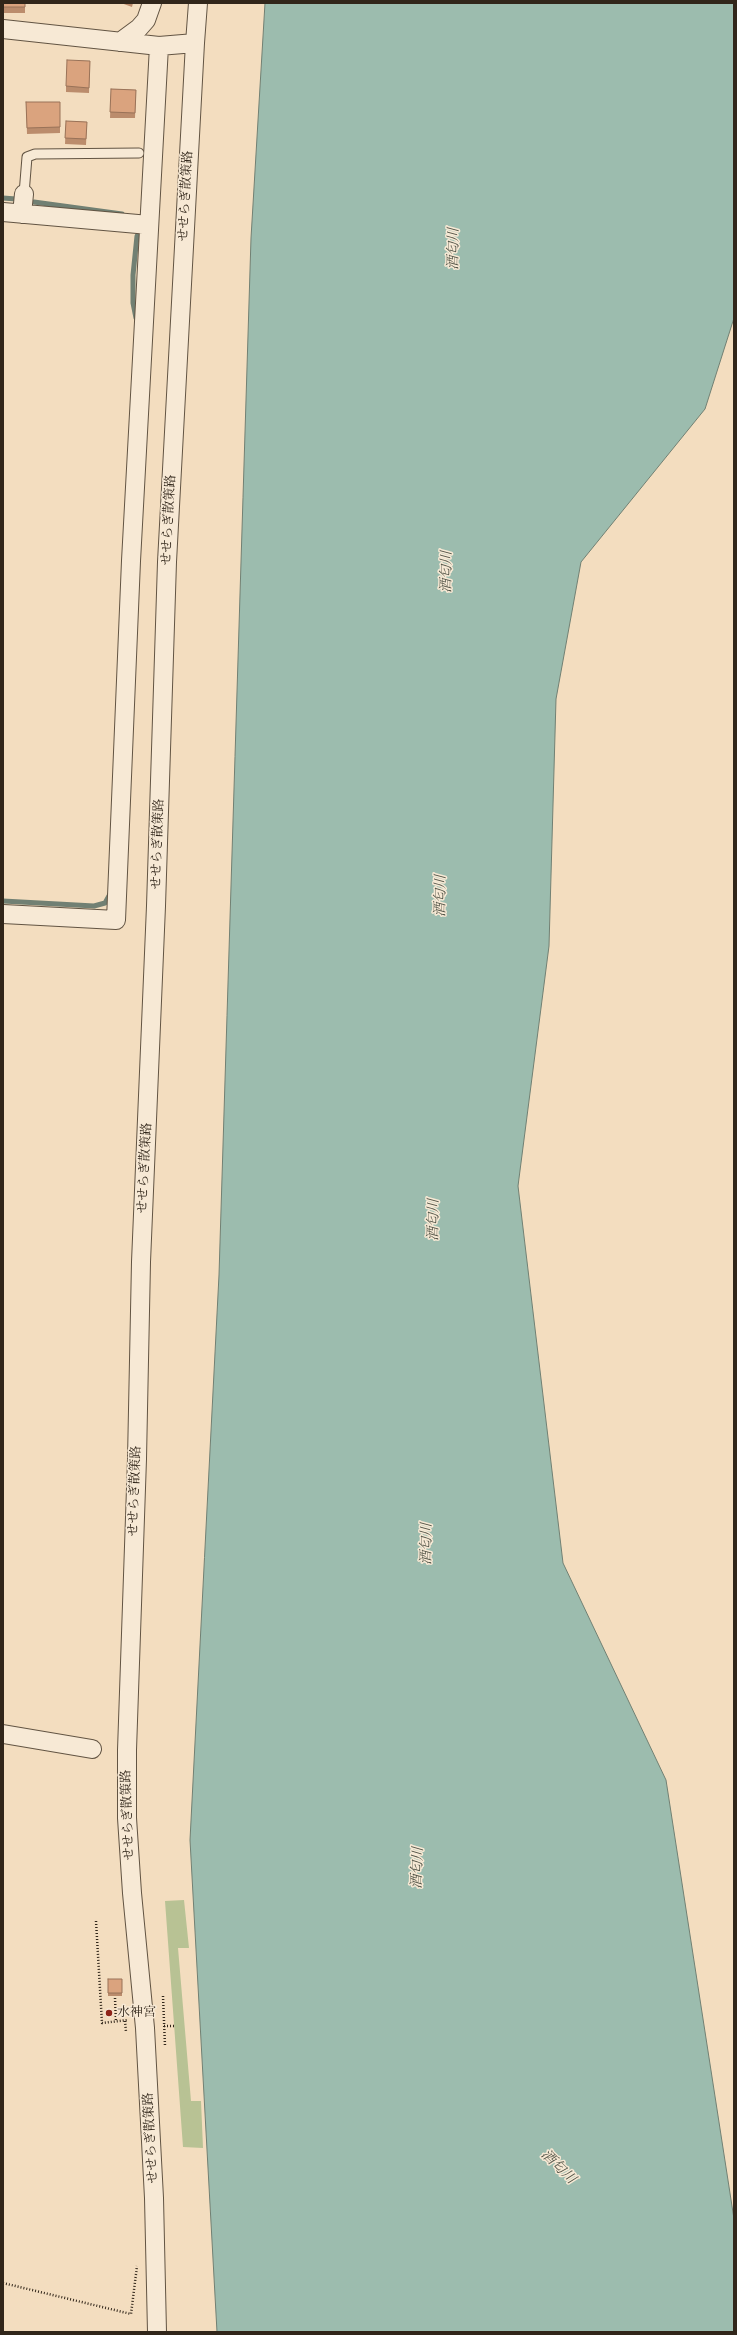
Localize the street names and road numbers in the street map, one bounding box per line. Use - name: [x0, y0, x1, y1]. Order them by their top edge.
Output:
- street label: せせらぎ散策路: [176, 150, 196, 242]
- street label: せせらぎ散策路: [159, 474, 179, 566]
- street label: せせらぎ散策路: [149, 798, 167, 890]
- street label: せせらぎ散策路: [135, 1122, 155, 1214]
- street label: せせらぎ散策路: [126, 1445, 144, 1537]
- street label: せせらぎ散策路: [119, 1769, 137, 1861]
- street label: せせらぎ散策路: [141, 2092, 161, 2184]

